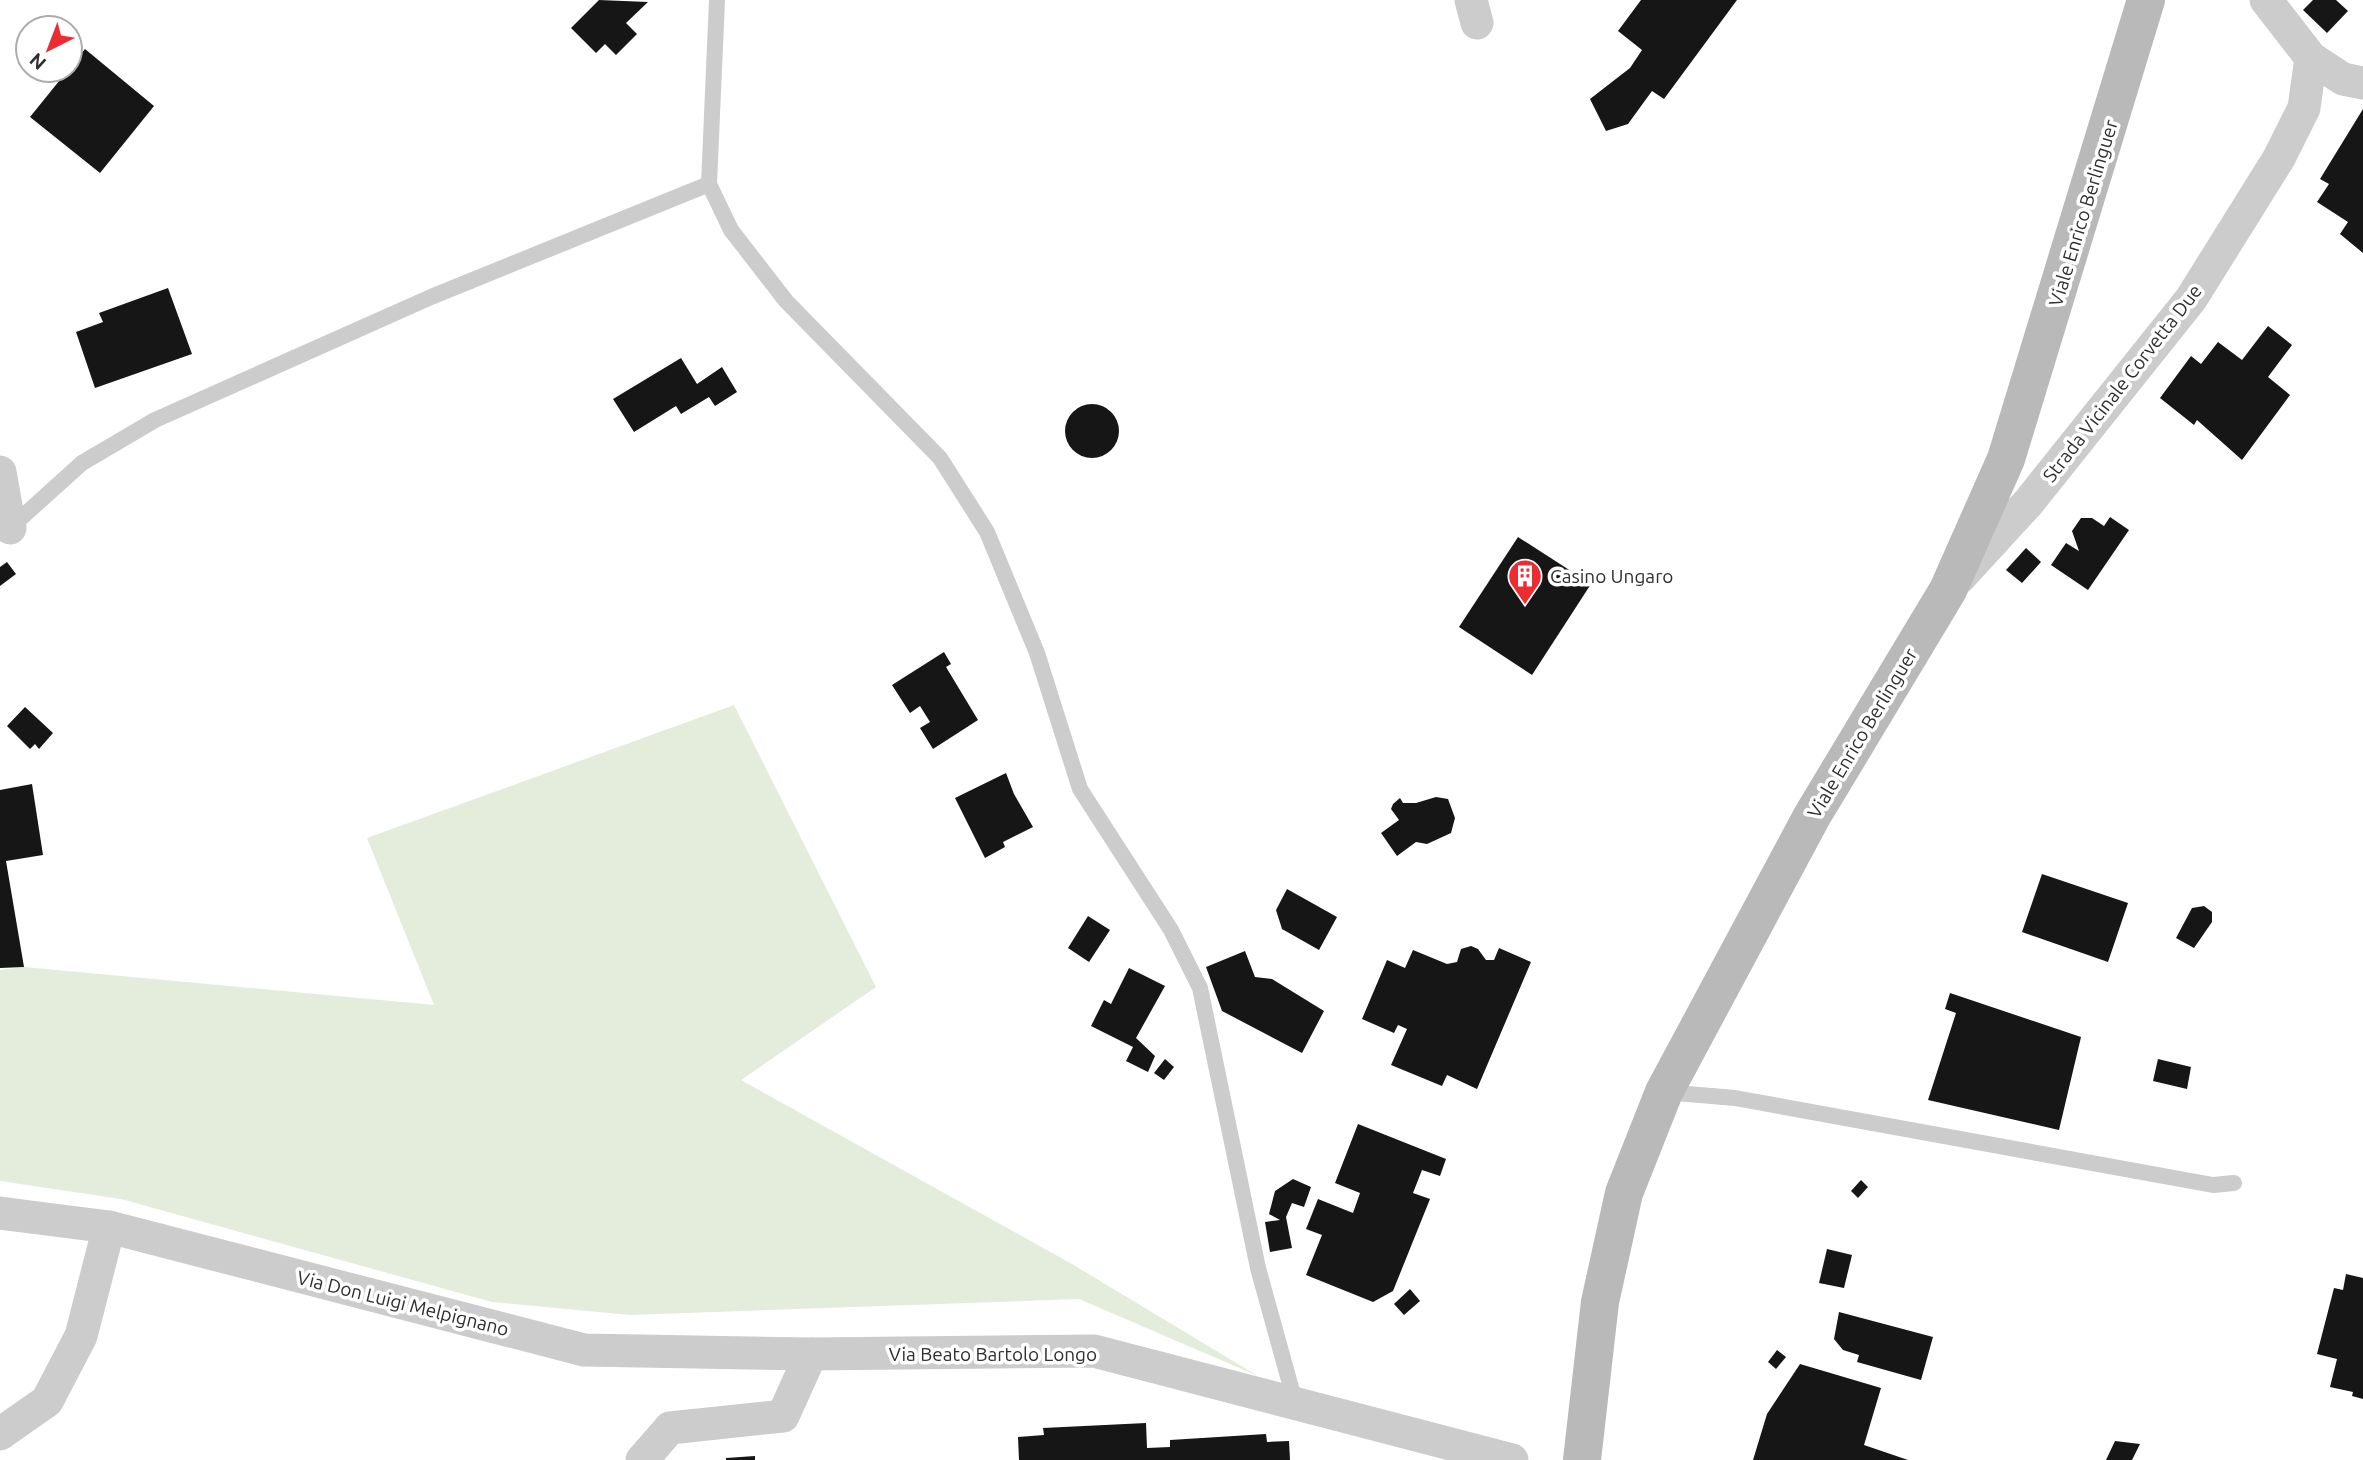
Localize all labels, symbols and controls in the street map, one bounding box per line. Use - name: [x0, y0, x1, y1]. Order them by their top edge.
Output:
- north arrow: [14, 14, 84, 84]
- text: N: [25, 49, 50, 75]
- street label: Viale Enrico Berlinguer: [2044, 117, 2122, 309]
- street label: Strada Vicinale Corvetta Due: [2038, 280, 2206, 486]
- building icon: Casino Ungaro: [1506, 557, 1544, 606]
- place label: Casino Ungaro: [1550, 565, 1673, 587]
- street label: Viale Enrico Berlinguer: [1803, 644, 1921, 822]
- street label: Via Don Luigi Melpignano: [295, 1266, 511, 1340]
- street label: Via Beato Bartolo Longo: [889, 1343, 1097, 1365]

